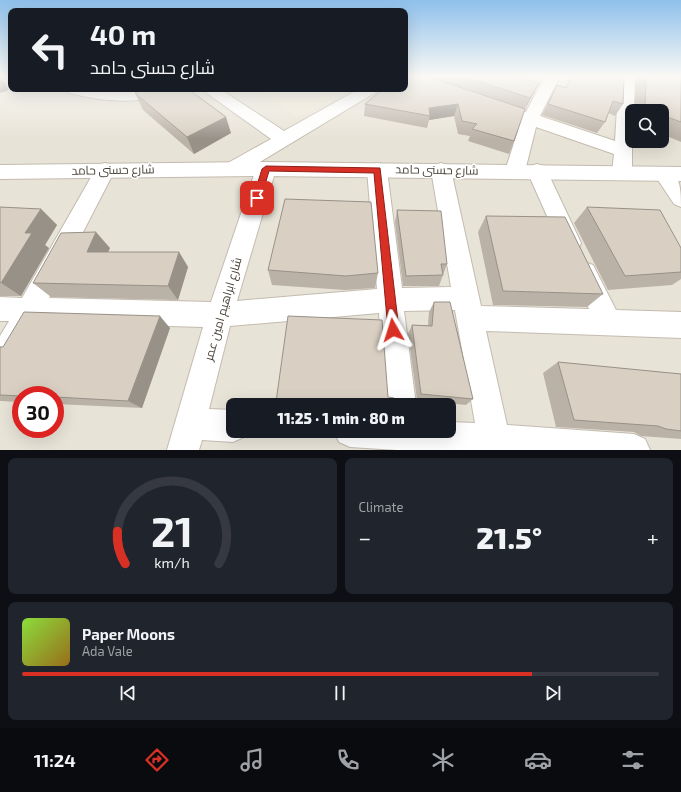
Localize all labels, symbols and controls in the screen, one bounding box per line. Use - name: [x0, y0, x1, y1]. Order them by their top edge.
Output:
- text: 40 m: [90, 17, 156, 51]
- icon: left: [24, 24, 76, 76]
- text: شارع حسنى حامد: [90, 56, 215, 78]
- map controls: [625, 104, 669, 148]
- button: search: [625, 104, 669, 148]
- street label: شارع حسنى حامد: [71, 161, 155, 179]
- street label: شارع حسنى حامد: [395, 161, 479, 179]
- pin: [240, 181, 274, 215]
- icon: arrive: [246, 187, 268, 209]
- street label: شارع ابراهيم امين عمر: [200, 255, 245, 364]
- position arrow: [372, 309, 414, 351]
- speed limit sign: 30: [12, 386, 64, 438]
- text: 11:25 · 1 min · 80 m: [277, 409, 405, 427]
- text: Climate: [359, 499, 403, 515]
- text: 21: [151, 505, 193, 555]
- text: 21.5°: [476, 519, 542, 555]
- text: −: [359, 524, 371, 550]
- text: +: [647, 524, 659, 550]
- text: km/h: [155, 554, 190, 571]
- text: Paper Moons: [82, 625, 175, 643]
- text: Ada Vale: [82, 643, 133, 659]
- icon: previous: [117, 682, 139, 704]
- icon: pause: [329, 682, 351, 704]
- icon: next: [542, 682, 564, 704]
- icon: directions: [143, 746, 171, 774]
- icon: music: [238, 746, 266, 774]
- icon: phone: [334, 746, 362, 774]
- icon: climate: [429, 746, 457, 774]
- icon: car: [524, 746, 552, 774]
- icon: filters: [619, 746, 647, 774]
- text: 11:24: [34, 749, 76, 771]

